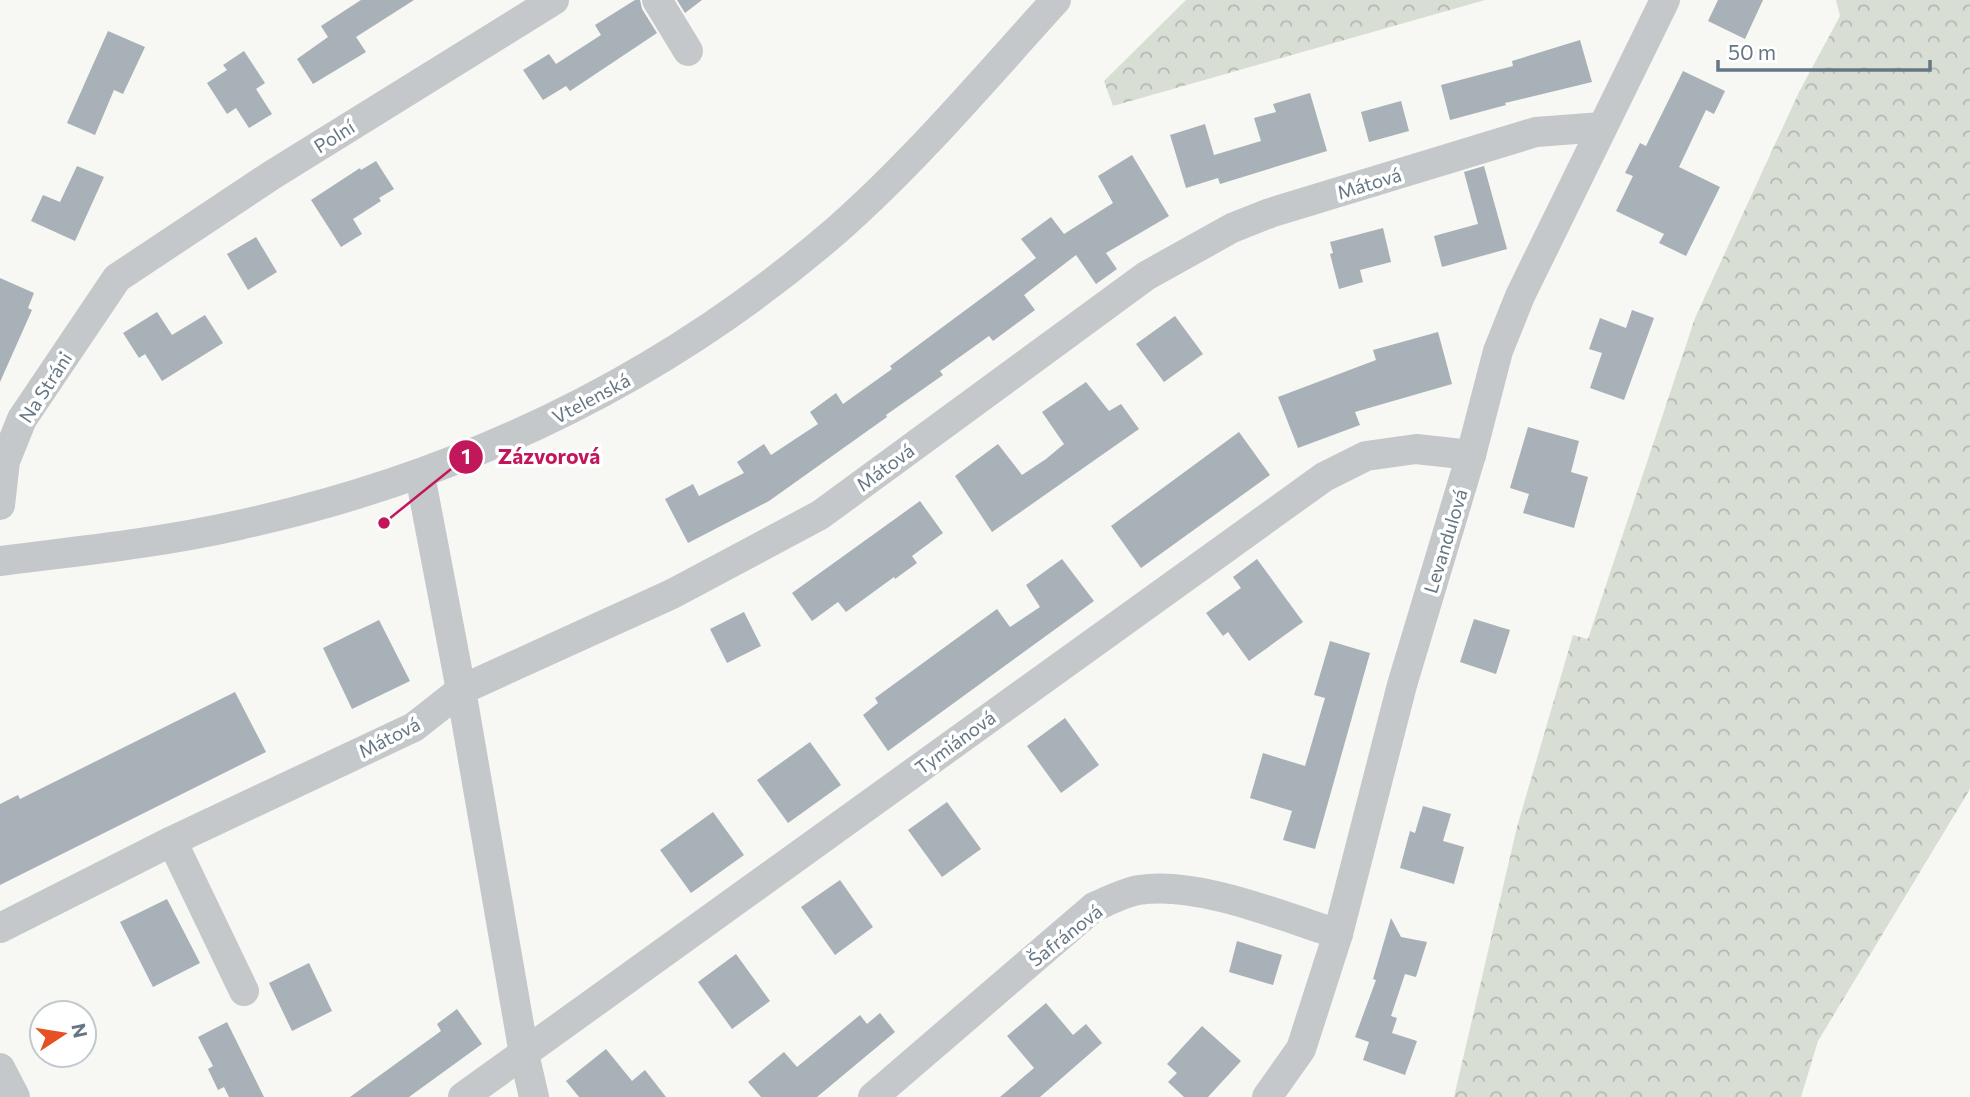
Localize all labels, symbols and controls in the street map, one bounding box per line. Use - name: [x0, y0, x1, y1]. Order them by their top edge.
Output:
- scale bar: [1718, 28, 1930, 72]
- text: 50 m: [1728, 39, 1776, 64]
- street label: Polní: [309, 114, 360, 157]
- street label: Mátová: [1334, 162, 1404, 204]
- street label: Na Stráni: [14, 347, 76, 427]
- street label: Vtelenská: [548, 368, 634, 428]
- callout: Zázvorová: [448, 436, 614, 478]
- street label: Mátová: [852, 438, 918, 496]
- text: 1: [461, 443, 471, 468]
- text: Zázvorová: [498, 443, 600, 468]
- street label: Levandulová: [1418, 486, 1472, 596]
- street label: Tymiánová: [910, 705, 1000, 779]
- street label: Mátová: [354, 712, 424, 762]
- street label: Šafránová: [1023, 898, 1106, 971]
- north arrow: [28, 999, 98, 1069]
- text: N: [67, 1021, 93, 1040]

